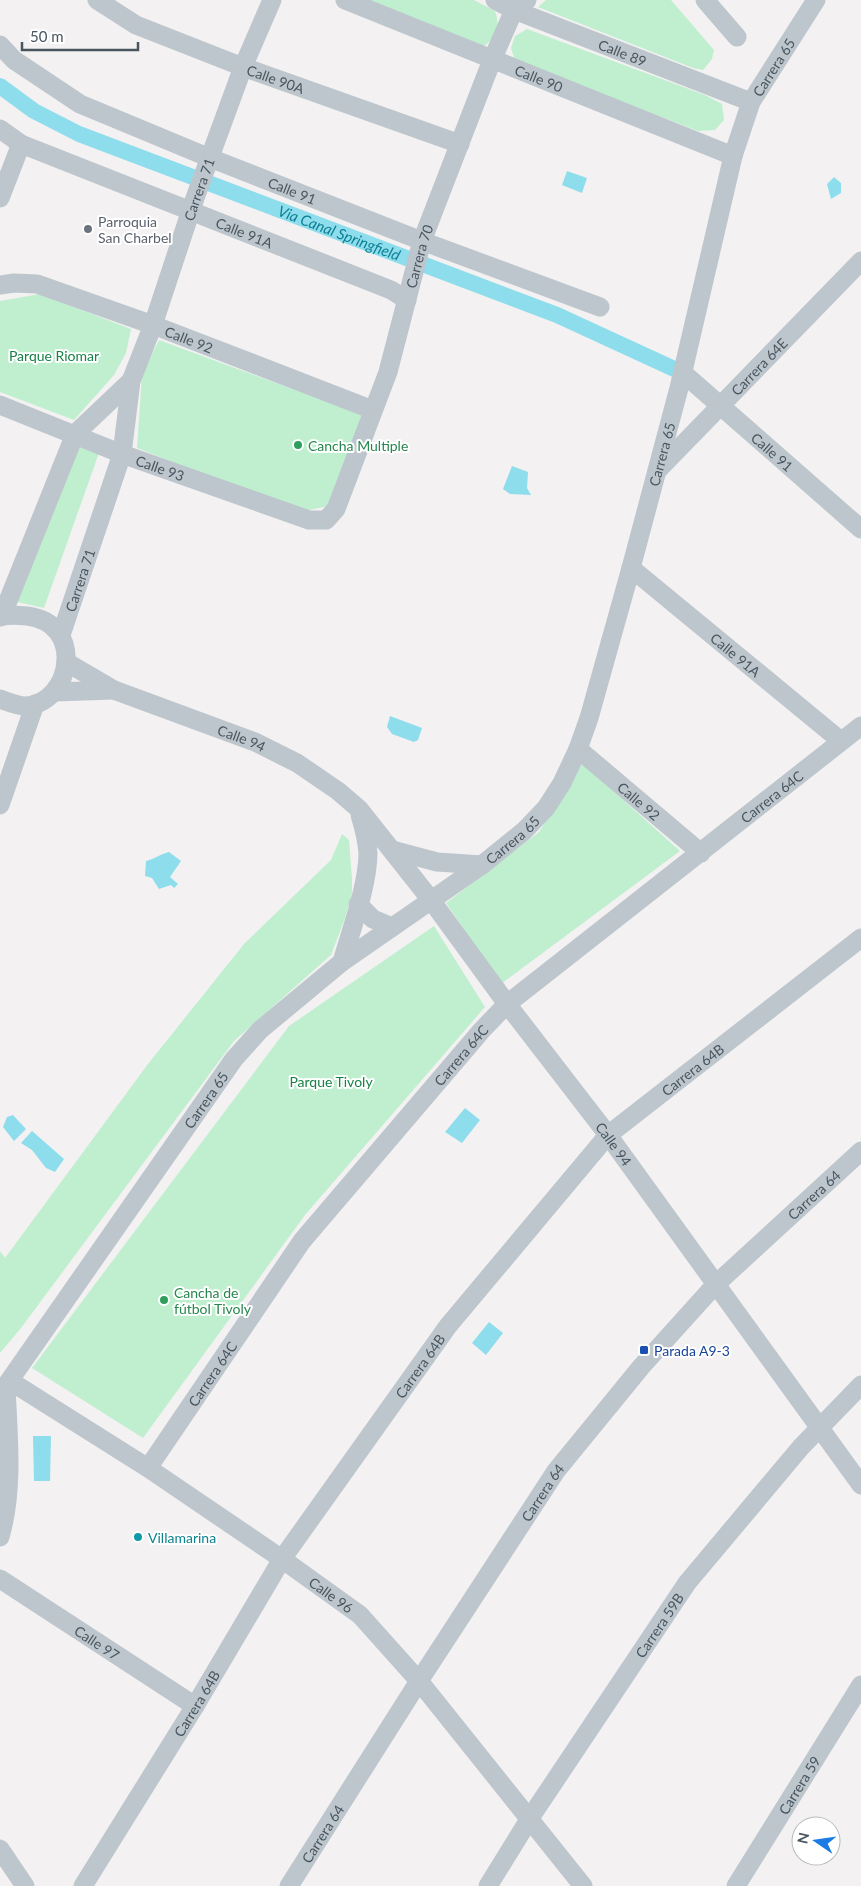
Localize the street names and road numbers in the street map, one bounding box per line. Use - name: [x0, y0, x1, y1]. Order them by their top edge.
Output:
- street label: Calle 89: [596, 35, 649, 69]
- street label: Carrera 65: [748, 35, 798, 99]
- street label: Calle 90A: [245, 61, 307, 97]
- street label: Calle 90: [512, 61, 565, 95]
- street label: Carrera 71: [180, 155, 218, 223]
- street label: Calle 91: [266, 173, 319, 207]
- street label: Calle 91A: [214, 213, 276, 251]
- street label: Carrera 70: [402, 222, 436, 290]
- street label: Calle 92: [163, 322, 216, 356]
- street label: Carrera 64E: [727, 334, 790, 399]
- street label: Carrera 65: [645, 420, 678, 488]
- street label: Calle 91: [748, 428, 797, 474]
- street label: Calle 93: [134, 451, 187, 484]
- street label: Carrera 71: [61, 546, 98, 614]
- street label: Calle 91A: [708, 629, 765, 680]
- street label: Calle 94: [216, 721, 269, 755]
- street label: Carrera 64C: [737, 766, 807, 826]
- street label: Calle 92: [614, 778, 664, 823]
- street label: Carrera 65: [482, 812, 543, 867]
- street label: Carrera 64C: [430, 1020, 492, 1089]
- street label: Carrera 64B: [658, 1040, 727, 1099]
- street label: Carrera 65: [180, 1068, 231, 1131]
- street label: Calle 94: [592, 1118, 636, 1169]
- street label: Carrera 64: [784, 1166, 843, 1223]
- street label: Carrera 64B: [391, 1331, 448, 1401]
- street label: Carrera 64C: [184, 1337, 240, 1409]
- street label: Carrera 64: [517, 1460, 567, 1524]
- street label: Calle 96: [306, 1573, 357, 1616]
- street label: Carrera 59B: [631, 1589, 687, 1661]
- street label: Calle 97: [72, 1621, 123, 1663]
- street label: Carrera 64B: [170, 1667, 223, 1740]
- street label: Carrera 59: [774, 1753, 823, 1817]
- street label: Carrera 64: [297, 1801, 347, 1866]

